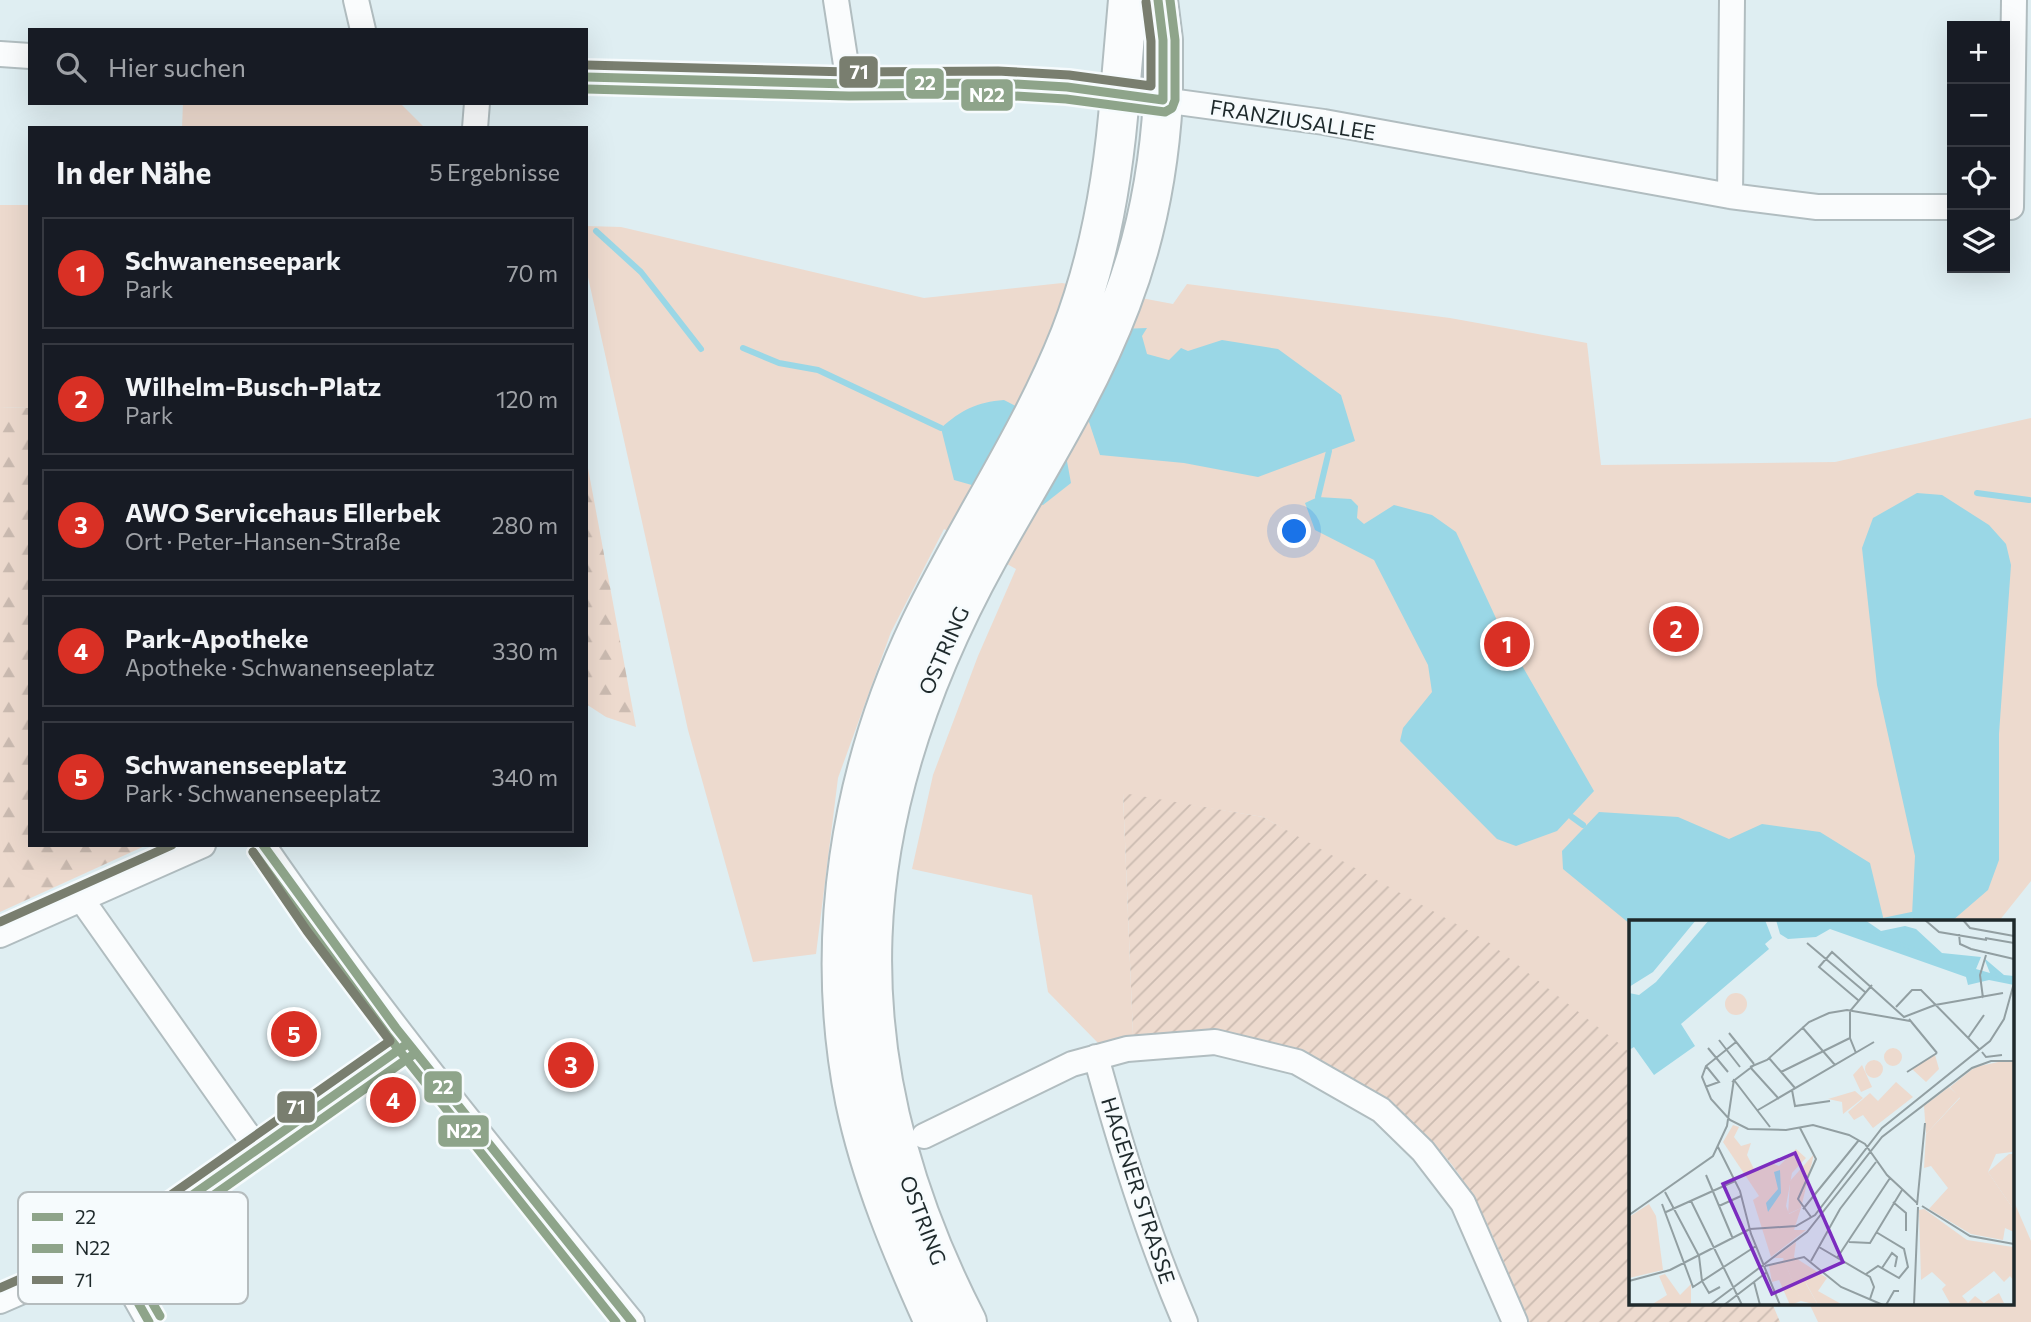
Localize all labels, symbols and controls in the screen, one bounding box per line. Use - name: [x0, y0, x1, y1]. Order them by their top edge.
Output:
- map controls: [1947, 21, 2010, 273]
- button: +: [1947, 21, 2010, 84]
- search box: [28, 28, 588, 105]
- icon: search: [52, 48, 90, 86]
- text: Hier suchen: [108, 51, 246, 82]
- line badge: 71: [838, 55, 879, 89]
- text: 71: [849, 60, 869, 83]
- line badge: 22: [905, 67, 945, 100]
- text: 22: [914, 71, 936, 94]
- line badge: N22: [960, 78, 1014, 112]
- text: N22: [969, 83, 1005, 106]
- button: −: [1947, 84, 2010, 147]
- street label: FRANZIUSALLEE: [1208, 94, 1378, 144]
- button: locate: [1947, 147, 2010, 210]
- text: In der Nähe: [56, 153, 211, 190]
- text: 5 Ergebnisse: [429, 158, 560, 186]
- button: layers: [1947, 210, 2010, 273]
- text: Schwanenseepark: [125, 244, 341, 275]
- text: 1: [76, 259, 86, 287]
- text: 70 m: [506, 259, 558, 287]
- text: Park: [125, 275, 173, 303]
- text: Wilhelm-Busch-Platz: [125, 370, 381, 401]
- text: 2: [74, 385, 88, 413]
- text: 120 m: [496, 385, 558, 413]
- text: Park: [125, 401, 173, 429]
- text: AWO Servicehaus Ellerbek: [125, 496, 441, 527]
- text: 3: [74, 511, 88, 539]
- text: 280 m: [492, 511, 558, 539]
- your location: [1277, 514, 1311, 548]
- text: Ort · Peter-Hansen-Straße: [125, 527, 401, 555]
- street label: OSTRING: [912, 602, 974, 698]
- pin: 2: [1653, 603, 1699, 655]
- pin: 1: [1484, 618, 1530, 670]
- text: Park-Apotheke: [125, 622, 308, 653]
- text: 4: [74, 637, 88, 665]
- text: 330 m: [492, 637, 558, 665]
- text: Apotheke · Schwanenseeplatz: [125, 653, 435, 681]
- text: Schwanenseeplatz: [125, 748, 347, 779]
- text: 5: [74, 763, 88, 791]
- text: 340 m: [492, 763, 558, 791]
- text: Park · Schwanenseeplatz: [125, 779, 381, 807]
- inset map: [1629, 920, 2014, 1304]
- pin: 5: [271, 1008, 317, 1060]
- pin: 3: [548, 1039, 594, 1091]
- line badge: 22: [423, 1070, 463, 1104]
- pin: 4: [370, 1074, 416, 1126]
- text: 22: [432, 1075, 454, 1098]
- line badge: 71: [276, 1090, 316, 1124]
- street label: HAGENER STRASSE: [1097, 1093, 1181, 1287]
- text: 71: [286, 1095, 306, 1118]
- line badge: N22: [437, 1114, 490, 1148]
- text: N22: [446, 1119, 482, 1142]
- street label: OSTRING: [896, 1172, 952, 1268]
- legend: [18, 1192, 248, 1304]
- text: 22: [75, 1205, 96, 1228]
- text: N22: [75, 1236, 110, 1259]
- text: 71: [75, 1268, 93, 1291]

